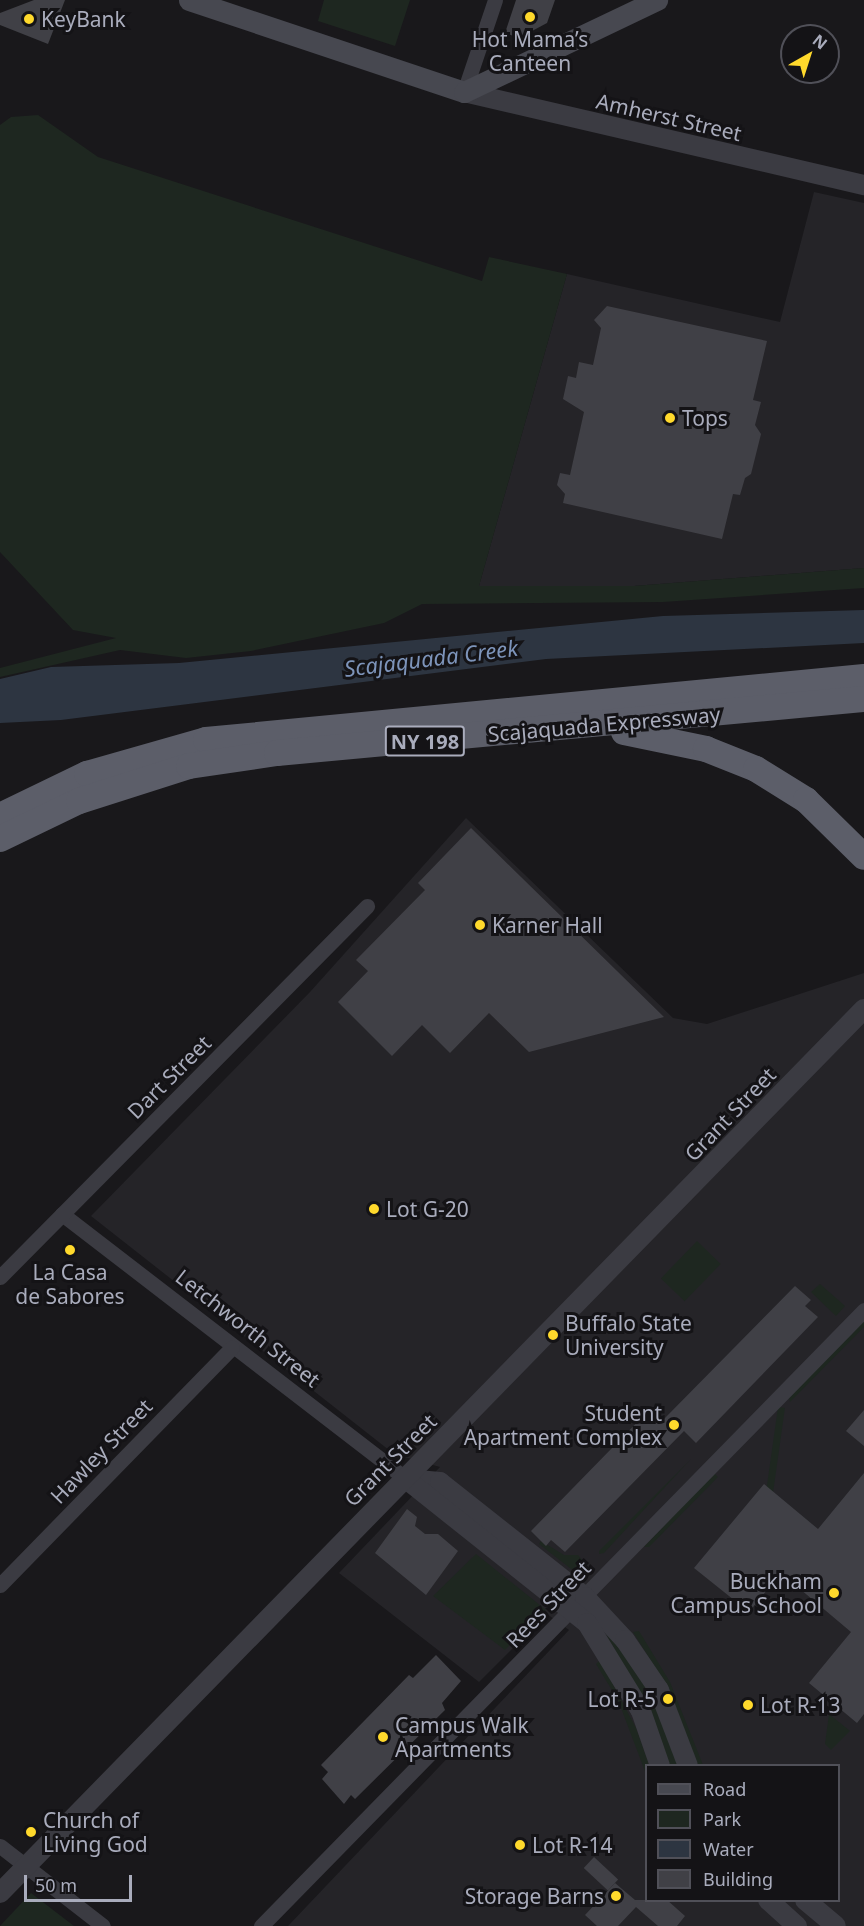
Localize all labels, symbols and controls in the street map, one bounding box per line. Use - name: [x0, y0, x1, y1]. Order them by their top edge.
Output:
- place label: KeyBank: [41, 6, 126, 32]
- marker: Hot Mama’s Canteen: [523, 10, 537, 24]
- marker: KeyBank: [22, 12, 36, 26]
- north arrow: [780, 24, 840, 84]
- place label: Hot Mama’s Canteen: [472, 26, 588, 76]
- text: N: [808, 29, 832, 54]
- street label: Amherst Street: [594, 88, 744, 146]
- place label: Tops: [682, 405, 728, 431]
- marker: Tops: [663, 411, 677, 425]
- water label: Scajaquada Creek: [343, 634, 519, 682]
- street label: Scajaquada Expressway: [487, 701, 721, 747]
- road number: NY 198: [384, 724, 466, 758]
- place label: Karner Hall: [492, 912, 603, 938]
- marker: Karner Hall: [473, 918, 487, 932]
- street label: Dart Street: [122, 1030, 216, 1124]
- street label: Grant Street: [679, 1062, 781, 1166]
- place label: Lot G-20: [386, 1196, 469, 1222]
- marker: Lot G-20: [367, 1202, 381, 1216]
- marker: La Casa de Sabores: [63, 1243, 77, 1257]
- place label: La Casa de Sabores: [15, 1259, 125, 1309]
- street label: Letchworth Street: [171, 1264, 325, 1392]
- place label: Buffalo State University: [565, 1310, 692, 1360]
- marker: Buffalo State University: [546, 1328, 560, 1342]
- street label: Hawley Street: [45, 1394, 157, 1508]
- place label: Student Apartment Complex: [464, 1400, 662, 1450]
- street label: Grant Street: [339, 1409, 441, 1511]
- marker: Student Apartment Complex: [667, 1418, 681, 1432]
- street label: Rees Street: [500, 1555, 596, 1653]
- place label: Buckham Campus School: [670, 1568, 822, 1618]
- marker: Buckham Campus School: [827, 1586, 841, 1600]
- place label: Lot R-5: [587, 1686, 656, 1712]
- marker: Lot R-5: [661, 1692, 675, 1706]
- place label: Lot R-13: [760, 1692, 841, 1718]
- marker: Lot R-13: [741, 1698, 755, 1712]
- place label: Campus Walk Apartments: [395, 1712, 529, 1762]
- marker: Campus Walk Apartments: [376, 1730, 390, 1744]
- legend: [645, 1764, 840, 1902]
- text: Road: [703, 1777, 746, 1801]
- place label: Church of Living God: [43, 1807, 148, 1857]
- text: Park: [703, 1807, 741, 1831]
- marker: Church of Living God: [24, 1825, 38, 1839]
- place label: Lot R-14: [532, 1832, 613, 1858]
- text: Water: [703, 1837, 754, 1861]
- marker: Lot R-14: [513, 1838, 527, 1852]
- scale bar: [27, 1863, 135, 1901]
- text: Building: [703, 1867, 773, 1891]
- text: 50 m: [35, 1873, 77, 1897]
- place label: Storage Barns: [465, 1883, 604, 1909]
- marker: Storage Barns: [609, 1889, 623, 1903]

